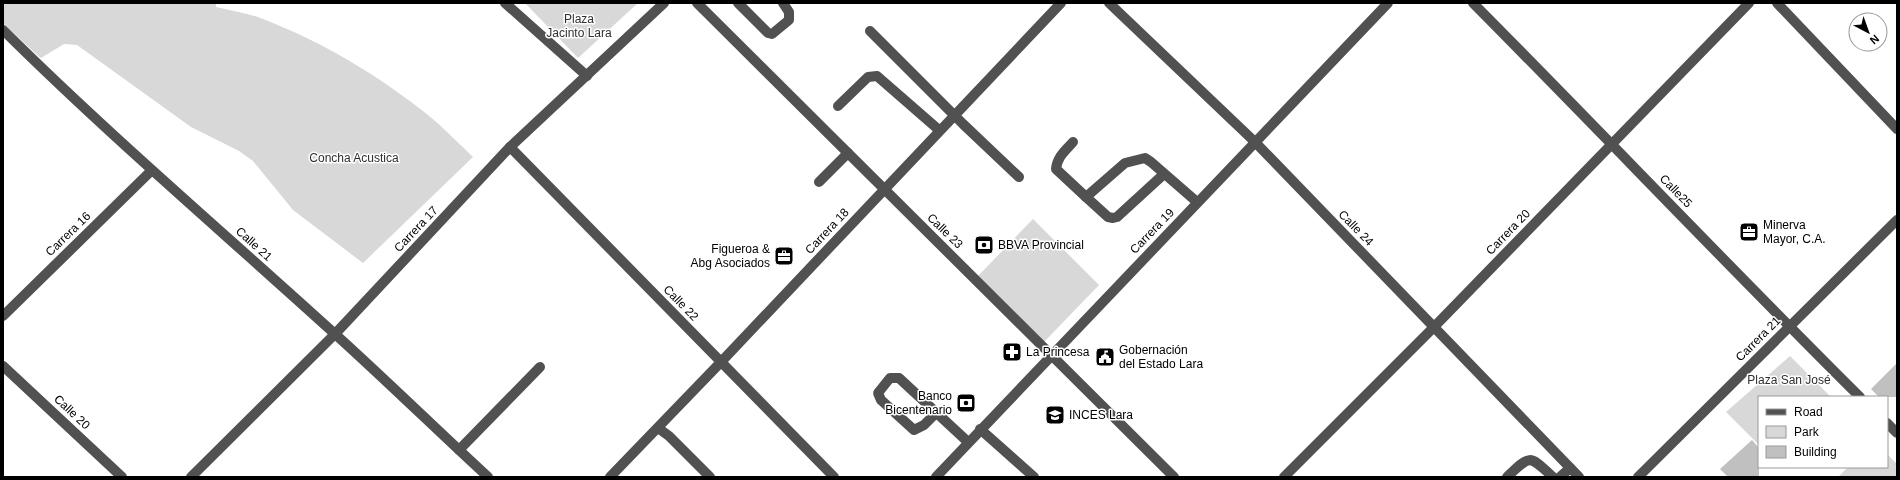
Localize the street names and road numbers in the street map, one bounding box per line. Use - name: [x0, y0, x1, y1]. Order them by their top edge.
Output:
- street label: Calle25: [1657, 171, 1695, 211]
- street label: Carrera 17: [391, 203, 441, 255]
- street label: Carrera 18: [802, 205, 852, 257]
- street label: Carrera 19: [1127, 205, 1177, 256]
- street label: Carrera 20: [1483, 206, 1533, 257]
- street label: Calle 24: [1336, 207, 1377, 249]
- street label: Carrera 16: [43, 209, 94, 259]
- street label: Calle 23: [924, 211, 966, 252]
- street label: Calle 21: [233, 224, 275, 264]
- street label: Calle 22: [661, 282, 702, 324]
- street label: Carrera 21: [1733, 314, 1783, 364]
- street label: Calle 20: [51, 392, 93, 432]

